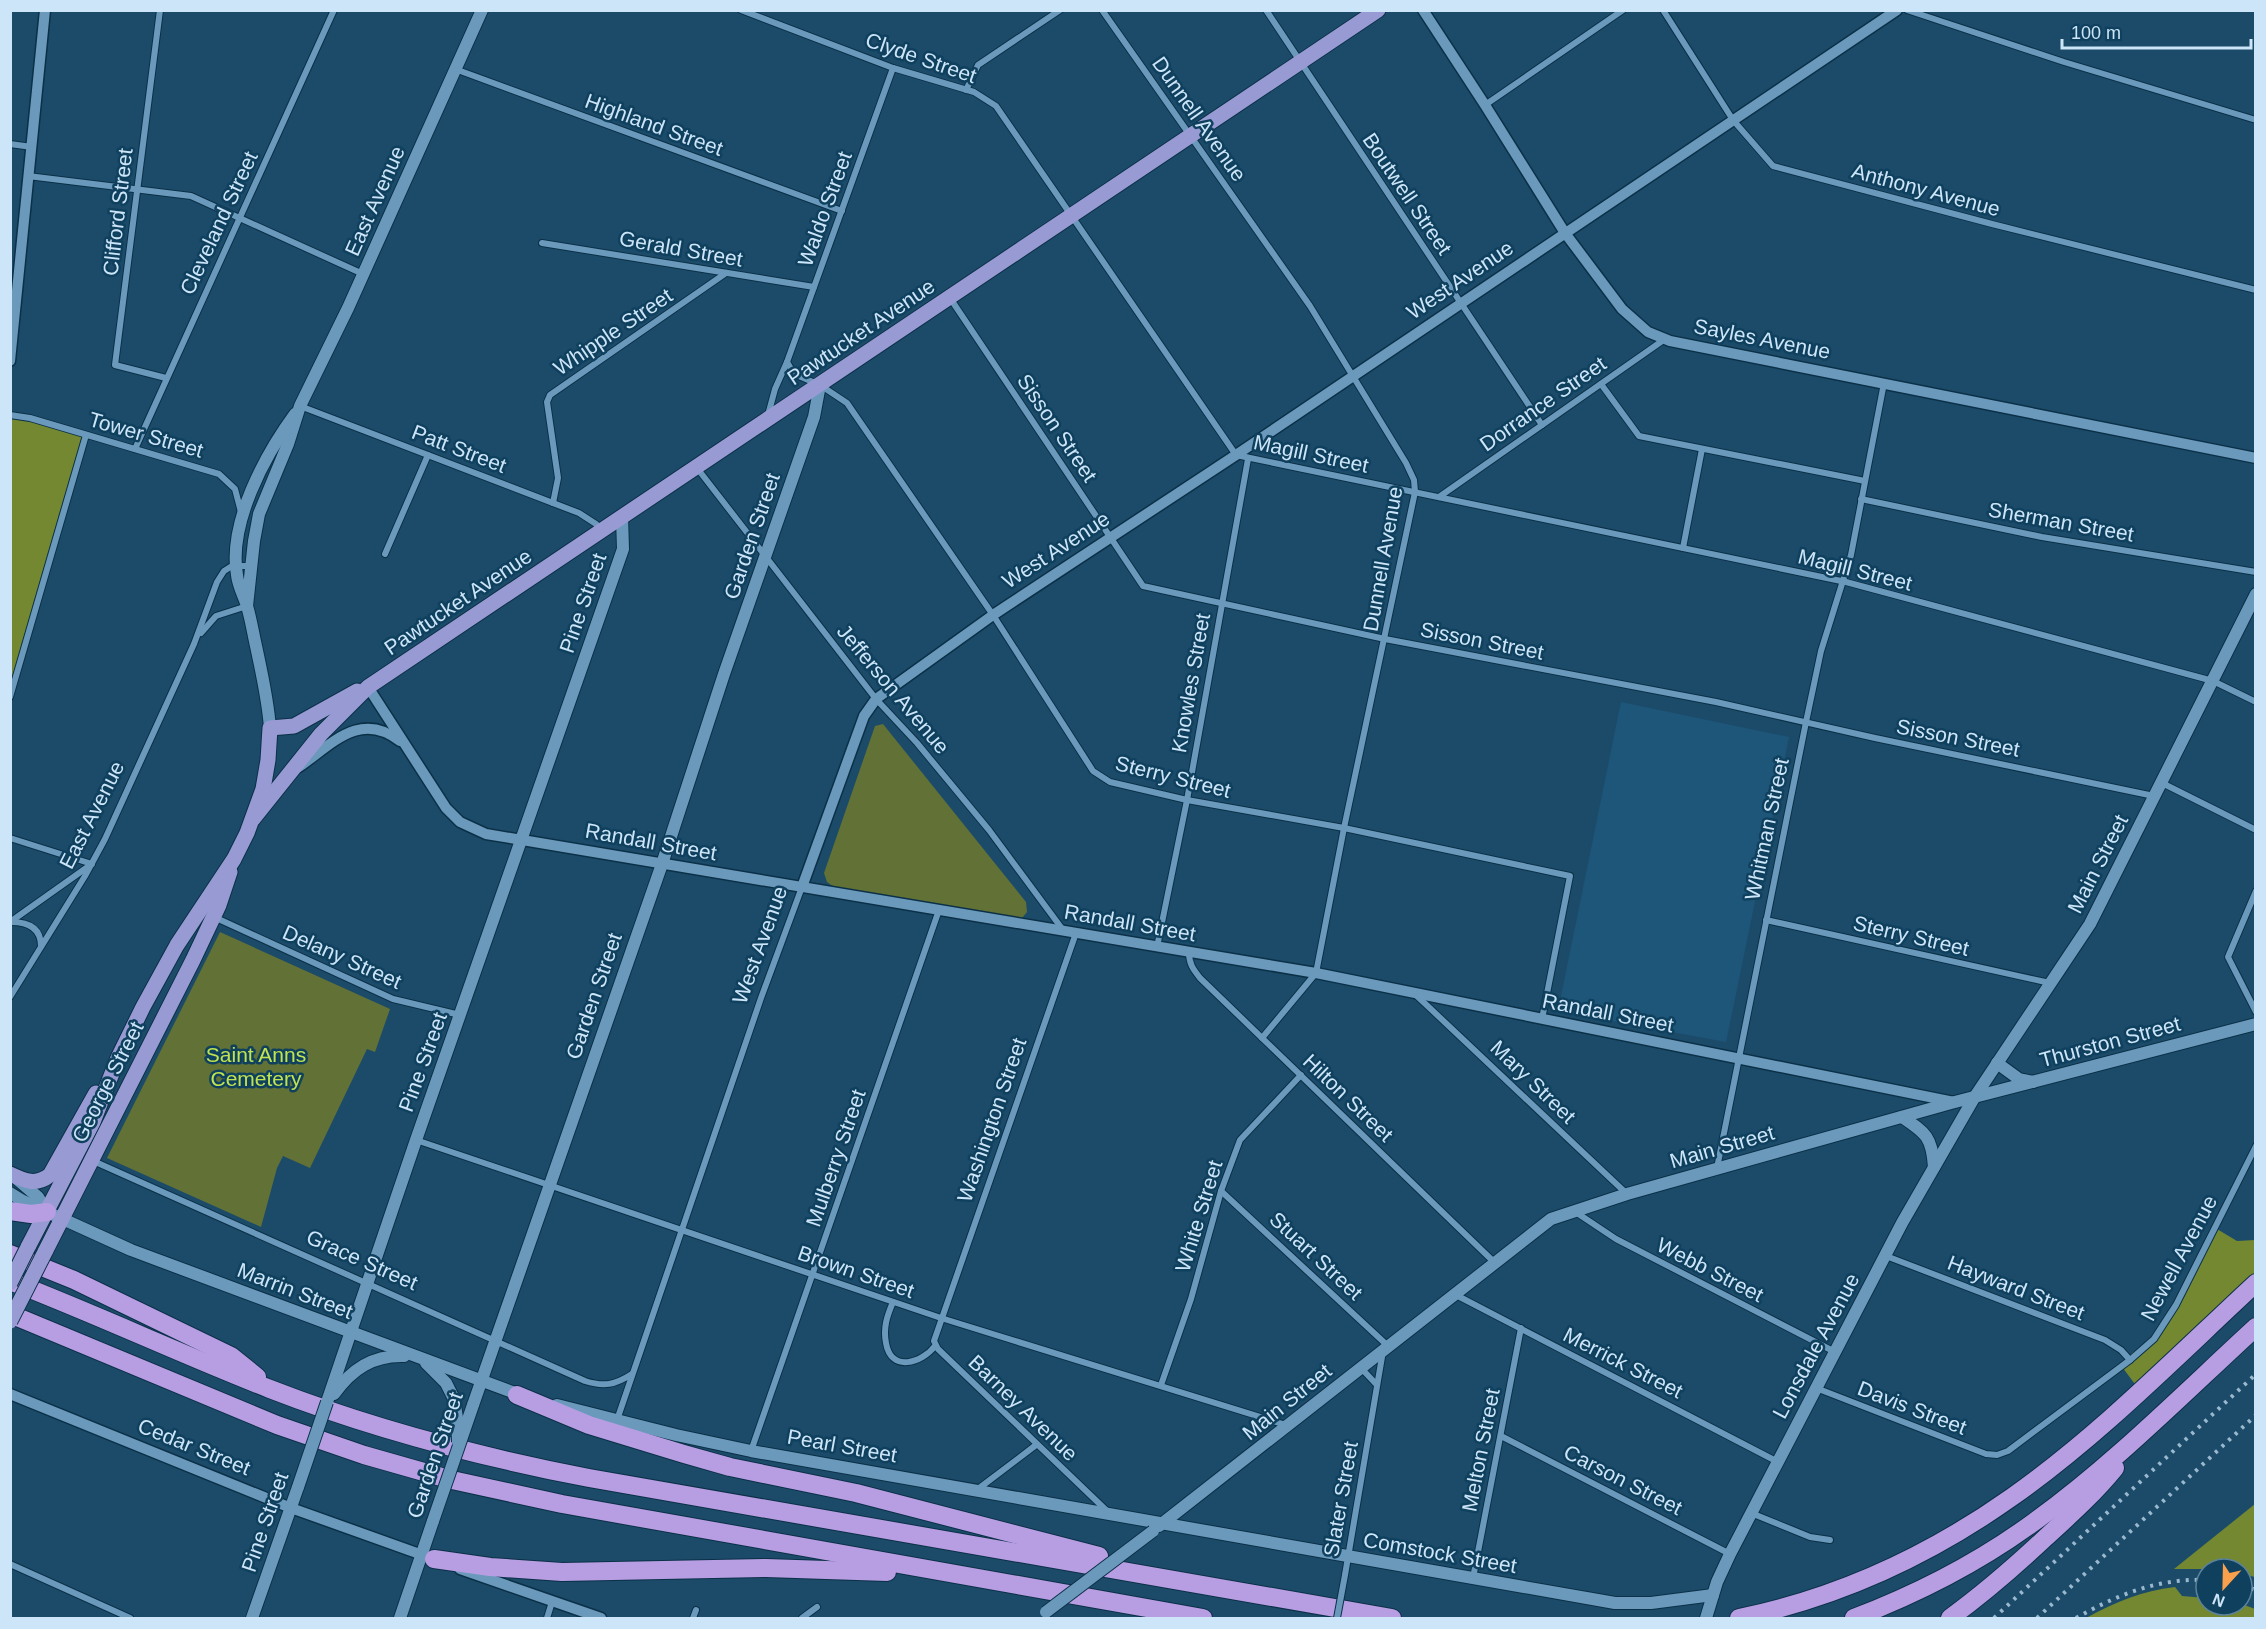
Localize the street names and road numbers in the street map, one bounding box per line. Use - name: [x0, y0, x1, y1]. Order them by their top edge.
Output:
- street label: Clyde Street: [863, 28, 980, 87]
- street label: Dunnell Avenue: [1148, 52, 1251, 185]
- street label: Highland Street: [582, 89, 726, 160]
- street label: Boutwell Street: [1358, 129, 1457, 259]
- street label: East Avenue: [340, 142, 409, 259]
- street label: Clifford Street: [98, 147, 137, 277]
- street label: Cleveland Street: [175, 147, 262, 298]
- street label: Waldo Street: [793, 148, 856, 269]
- street label: Anthony Avenue: [1849, 159, 2003, 220]
- street label: Gerald Street: [618, 226, 745, 271]
- street label: West Avenue: [1402, 236, 1517, 324]
- street label: Pawtucket Avenue: [783, 274, 939, 389]
- street label: Whipple Street: [549, 283, 676, 380]
- street label: Sayles Avenue: [1692, 314, 1832, 363]
- street label: Dorrance Street: [1475, 352, 1610, 456]
- street label: Sisson Street: [1013, 370, 1102, 486]
- street label: Tower Street: [86, 407, 206, 462]
- street label: Patt Street: [409, 420, 510, 477]
- street label: Magill Street: [1252, 430, 1371, 477]
- street label: Garden Street: [719, 470, 784, 602]
- street label: Dunnell Avenue: [1358, 485, 1407, 633]
- street label: Sherman Street: [1987, 497, 2136, 546]
- street label: West Avenue: [998, 506, 1114, 593]
- street label: Pawtucket Avenue: [380, 544, 536, 659]
- street label: Magill Street: [1796, 544, 1915, 595]
- street label: Pine Street: [555, 550, 610, 656]
- street label: Knowles Street: [1167, 611, 1214, 754]
- street label: Sisson Street: [1419, 617, 1546, 664]
- street label: Jefferson Avenue: [833, 619, 954, 758]
- street label: Sisson Street: [1895, 714, 2022, 761]
- street label: Sterry Street: [1113, 751, 1233, 802]
- street label: Whitman Street: [1740, 756, 1793, 902]
- street label: East Avenue: [55, 757, 128, 872]
- street label: Main Street: [2063, 811, 2132, 917]
- street label: Randall Street: [584, 819, 719, 864]
- street label: West Avenue: [728, 883, 791, 1007]
- street label: Randall Street: [1063, 900, 1198, 945]
- street label: Sterry Street: [1851, 911, 1971, 960]
- street label: Delany Street: [279, 920, 405, 993]
- street label: Garden Street: [561, 930, 626, 1062]
- street label: Randall Street: [1541, 989, 1676, 1037]
- street label: Pine Street: [394, 1009, 451, 1115]
- street label: Thurston Street: [2037, 1012, 2183, 1071]
- street label: George Street: [67, 1018, 148, 1146]
- street label: Washington Street: [953, 1035, 1030, 1205]
- street label: Mary Street: [1486, 1036, 1580, 1128]
- street label: Hilton Street: [1299, 1049, 1398, 1146]
- street label: Mulberry Street: [801, 1086, 870, 1229]
- street label: Main Street: [1667, 1121, 1777, 1172]
- street label: White Street: [1171, 1157, 1226, 1274]
- street label: Newell Avenue: [2136, 1191, 2221, 1324]
- street label: Stuart Street: [1265, 1207, 1367, 1304]
- street label: Grace Street: [303, 1225, 421, 1294]
- street label: Webb Street: [1653, 1233, 1767, 1306]
- street label: Brown Street: [795, 1241, 917, 1302]
- street label: Hayward Street: [1944, 1251, 2088, 1324]
- street label: Marrin Street: [234, 1258, 356, 1323]
- street label: Lonsdale Avenue: [1768, 1269, 1863, 1422]
- street label: Merrick Street: [1560, 1323, 1687, 1403]
- street label: Barney Avenue: [964, 1350, 1082, 1465]
- street label: Main Street: [1238, 1359, 1336, 1444]
- street label: Davis Street: [1855, 1376, 1970, 1439]
- street label: Melton Street: [1457, 1386, 1504, 1513]
- street label: Garden Street: [402, 1389, 467, 1521]
- street label: Cedar Street: [135, 1414, 254, 1480]
- street label: Pearl Street: [785, 1425, 899, 1466]
- street label: Slater Street: [1319, 1439, 1362, 1558]
- street label: Carson Street: [1560, 1440, 1686, 1519]
- street label: Pine Street: [237, 1469, 292, 1575]
- street label: Comstock Street: [1362, 1528, 1519, 1577]

